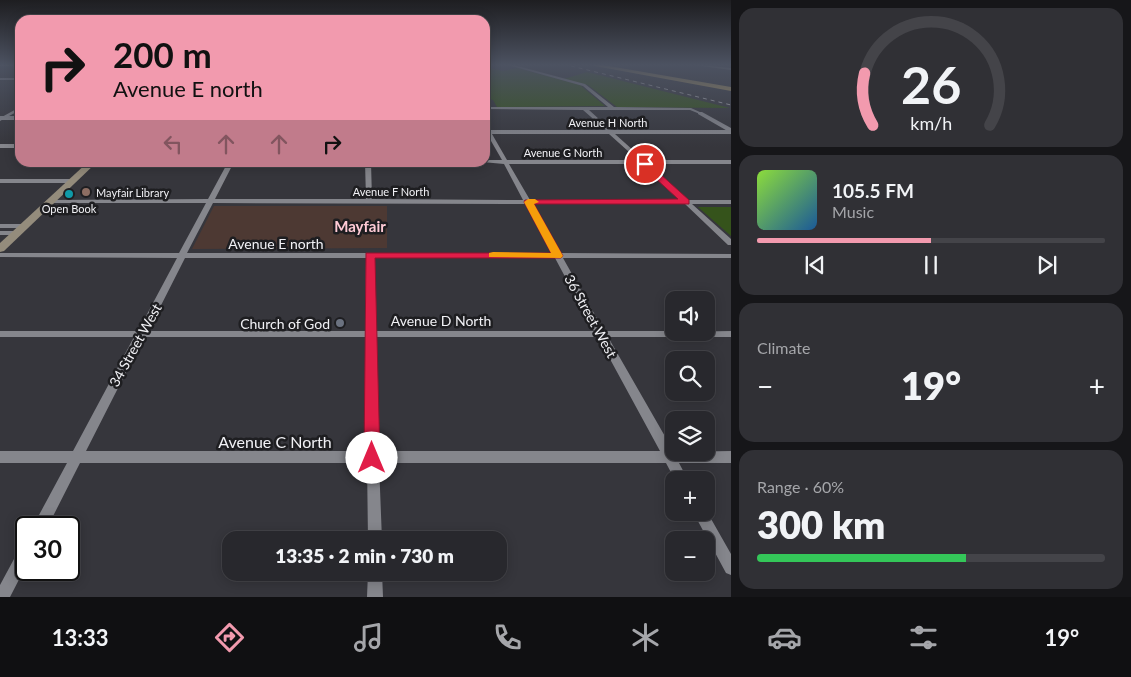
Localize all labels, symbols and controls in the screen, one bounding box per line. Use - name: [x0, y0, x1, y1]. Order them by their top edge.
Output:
- text: 200 m: [113, 33, 212, 75]
- icon: right: [30, 35, 95, 100]
- text: 26: [901, 53, 961, 115]
- text: Avenue E north: [113, 75, 263, 102]
- text: km/h: [910, 112, 952, 134]
- street label: Avenue H North: [569, 116, 648, 129]
- icon: left: [159, 130, 187, 158]
- icon: ahead: [212, 130, 240, 158]
- icon: ahead: [265, 130, 293, 158]
- icon: right: [318, 130, 346, 158]
- pin: [624, 143, 666, 185]
- street label: Avenue G North: [524, 146, 602, 159]
- icon: arrive: [631, 150, 659, 178]
- text: 105.5 FM: [832, 179, 914, 202]
- street label: Avenue F North: [353, 185, 429, 198]
- marker: Mayfair Library: [80, 186, 92, 198]
- place label: Mayfair Library: [96, 186, 169, 199]
- marker: Open Book: [63, 188, 75, 200]
- place label: Open Book: [42, 202, 97, 215]
- text: Music: [832, 202, 874, 221]
- district label: Mayfair: [334, 217, 386, 235]
- street label: Avenue E north: [228, 235, 324, 252]
- icon: previous: [801, 251, 829, 279]
- icon: pause: [917, 251, 945, 279]
- icon: next: [1033, 251, 1061, 279]
- street label: 36 Street West: [561, 272, 621, 360]
- map controls: [665, 291, 715, 581]
- button: sound: [665, 291, 715, 341]
- street label: 34 Street West: [105, 301, 165, 389]
- street label: Avenue D North: [391, 312, 491, 329]
- place label: Church of God: [240, 315, 330, 332]
- marker: Church of God: [334, 317, 346, 329]
- text: Climate: [757, 338, 810, 357]
- button: search: [665, 351, 715, 401]
- text: 19°: [901, 362, 961, 408]
- text: −: [757, 369, 773, 403]
- text: +: [1089, 369, 1105, 403]
- button: layers: [665, 411, 715, 461]
- position arrow: [345, 431, 397, 483]
- street label: Avenue C North: [218, 432, 332, 451]
- button: +: [665, 471, 715, 521]
- text: Range · 60%: [757, 477, 844, 496]
- text: 300 km: [757, 501, 885, 547]
- speed limit sign: 30: [15, 516, 80, 581]
- button: −: [665, 531, 715, 581]
- text: 13:35 · 2 min · 730 m: [275, 544, 454, 567]
- icon: directions: [212, 620, 247, 655]
- icon: music: [351, 620, 386, 655]
- icon: phone: [490, 620, 525, 655]
- icon: climate: [628, 620, 663, 655]
- icon: car: [767, 620, 802, 655]
- icon: filters: [906, 620, 941, 655]
- text: 13:33: [52, 624, 109, 651]
- text: 19°: [1044, 624, 1079, 651]

